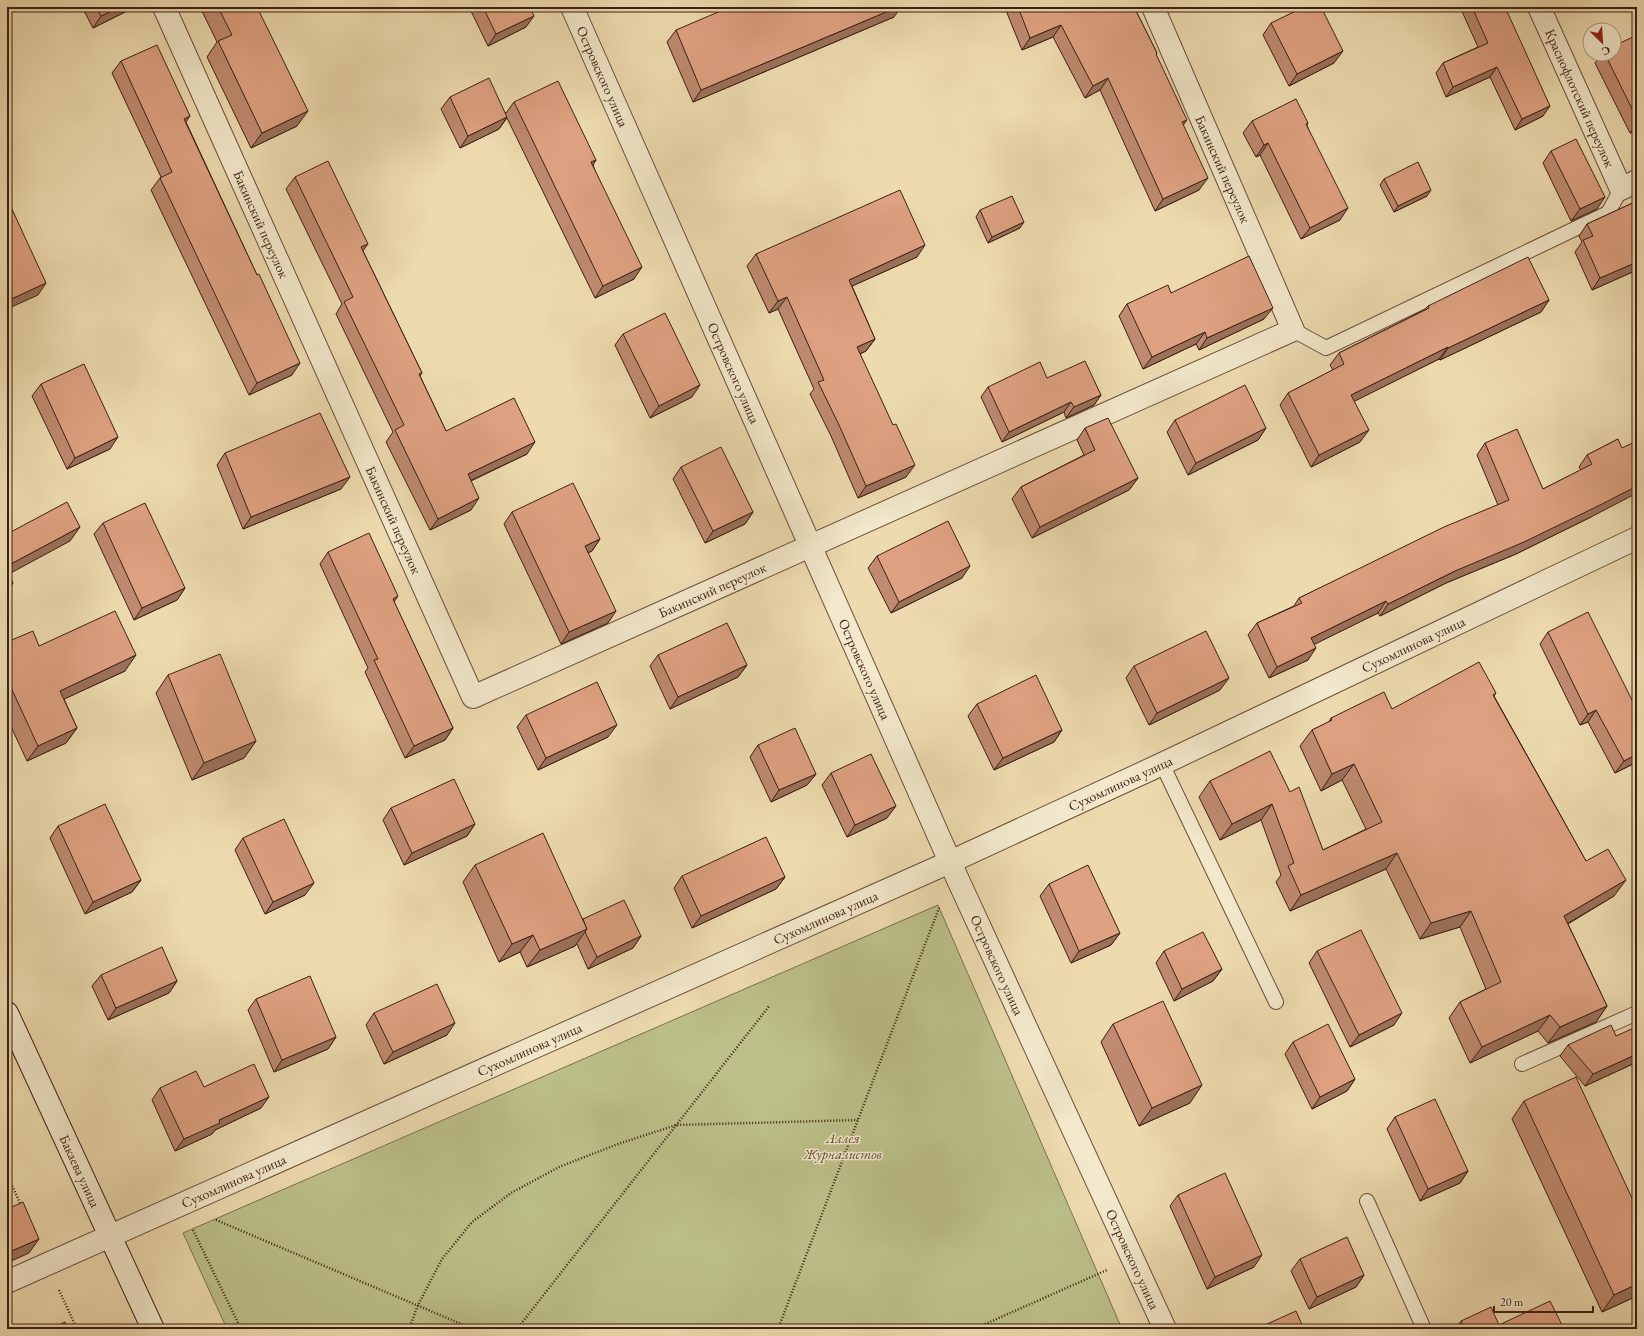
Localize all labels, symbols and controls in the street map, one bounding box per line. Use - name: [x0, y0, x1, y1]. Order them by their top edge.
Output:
- north arrow: [1582, 22, 1622, 62]
- street label: Островского улица: [573, 23, 633, 130]
- street label: Краснофлотский переулок: [1541, 26, 1619, 171]
- text: С: [1600, 43, 1613, 59]
- street label: Бакинский переулок: [1191, 112, 1255, 226]
- street label: Бакинский переулок: [229, 167, 293, 281]
- street label: Островского улица: [704, 320, 764, 426]
- street label: Бакинский переулок: [362, 463, 426, 577]
- street label: Бакинский переулок: [655, 558, 769, 622]
- street label: Сухомлинова улица: [1358, 612, 1468, 677]
- street label: Островского улица: [835, 616, 895, 723]
- street label: Сухомлинова улица: [1065, 751, 1176, 815]
- street label: Сухомлинова улица: [770, 886, 881, 949]
- street label: Островского улица: [966, 912, 1028, 1018]
- street label: Сухомлинова улица: [474, 1018, 585, 1080]
- park label: Аллея Журналистов: [803, 1129, 883, 1163]
- street label: Бакаева улица: [55, 1132, 105, 1211]
- street label: Сухомлинова улица: [178, 1150, 289, 1212]
- street label: Островского улица: [1102, 1206, 1164, 1313]
- scale bar: [1494, 1288, 1593, 1314]
- text: 20 m: [1500, 1294, 1524, 1310]

